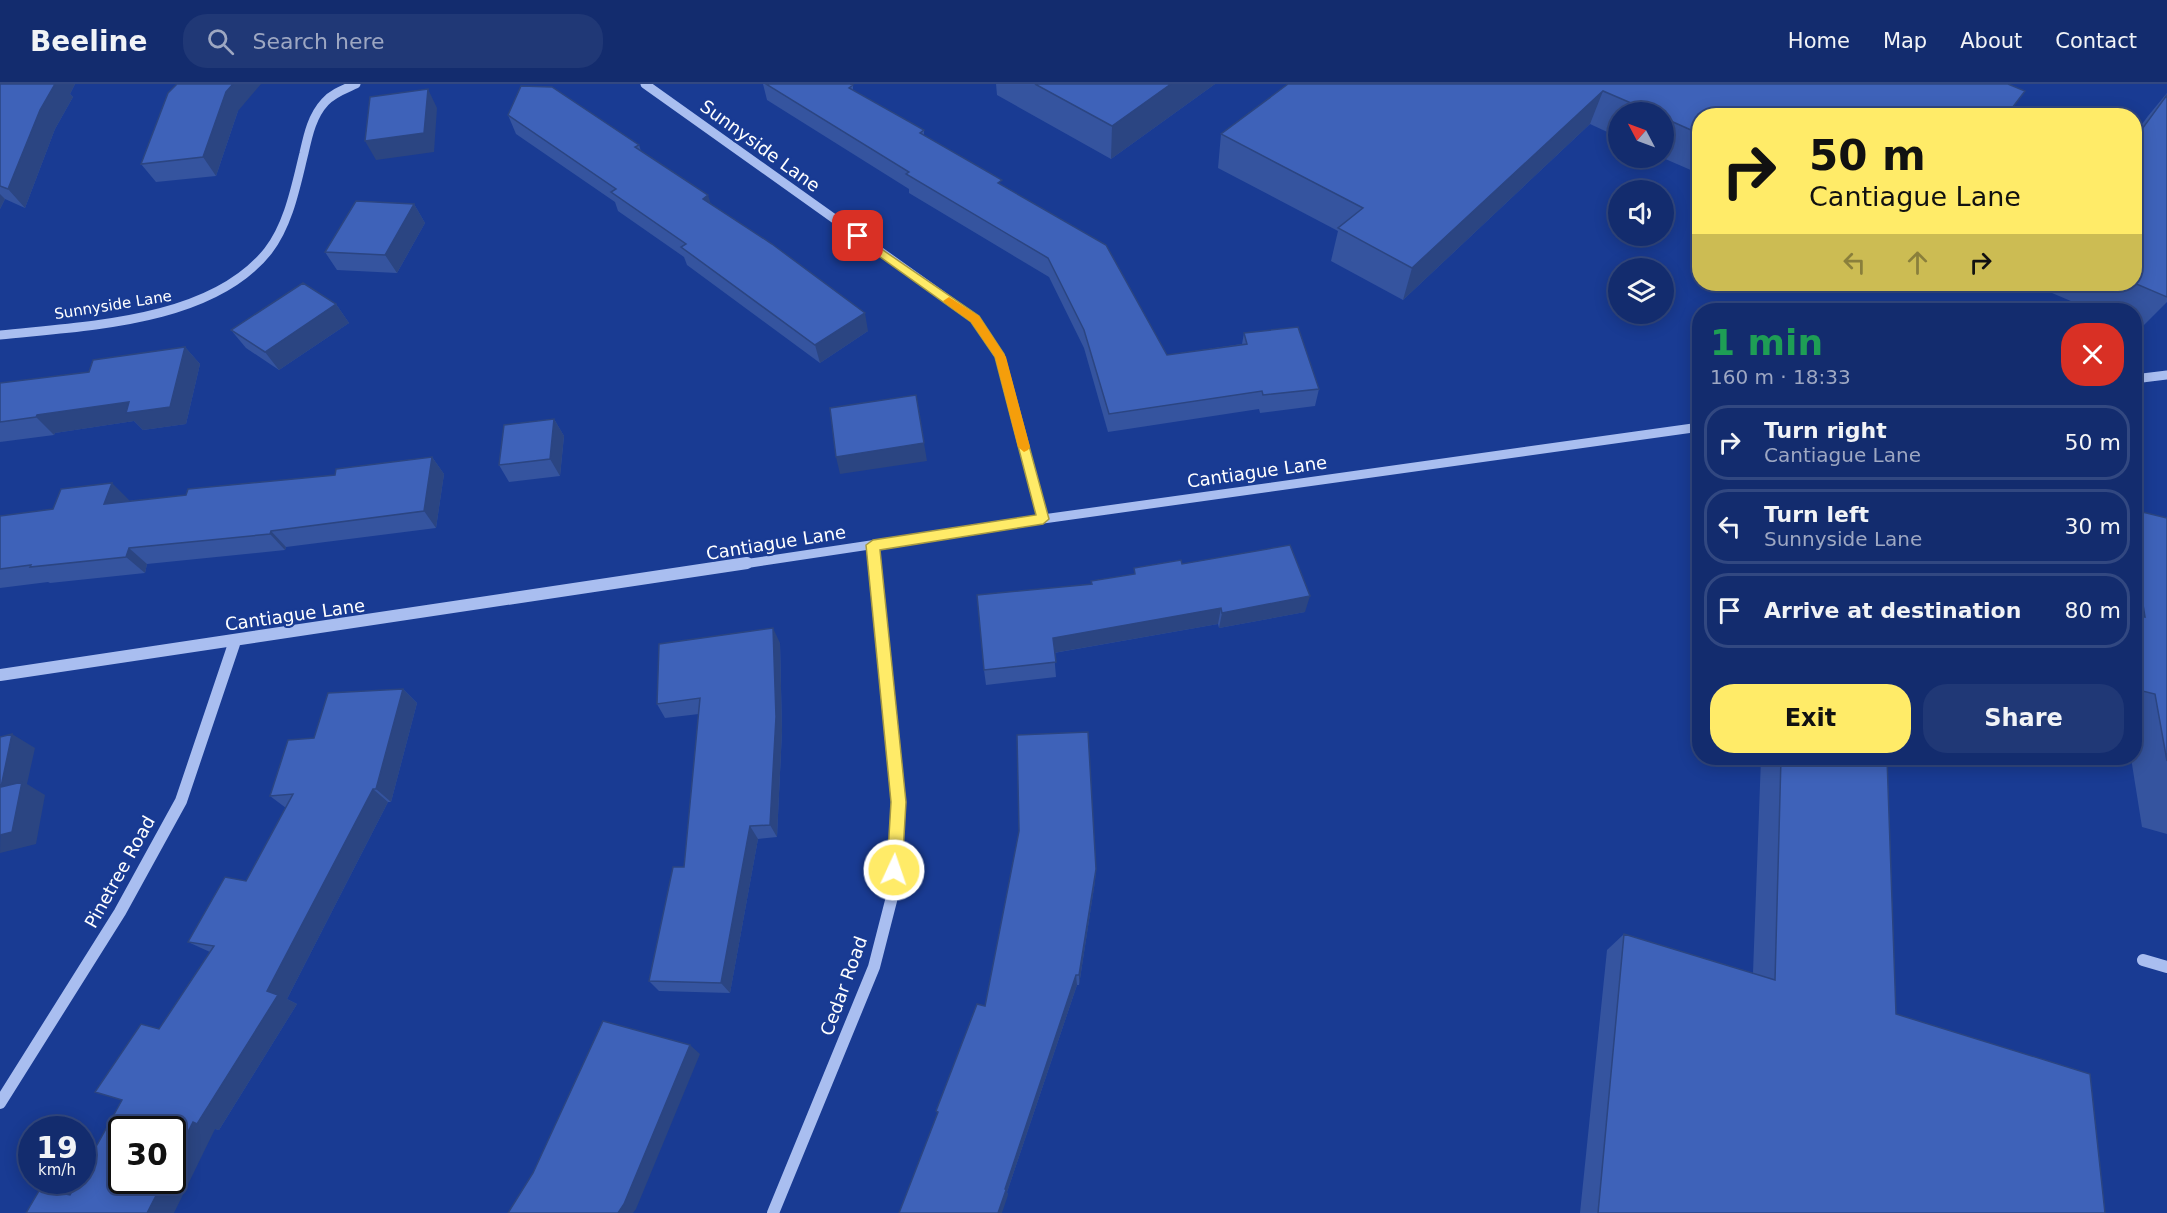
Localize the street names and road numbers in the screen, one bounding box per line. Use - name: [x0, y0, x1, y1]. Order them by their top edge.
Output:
- street label: Sunnyside Lane: [696, 95, 824, 196]
- street label: Sunnyside Lane: [53, 287, 173, 323]
- street label: Cantiague Lane: [1186, 451, 1328, 492]
- street label: Cantiague Lane: [705, 521, 847, 564]
- street label: Cantiague Lane: [224, 594, 366, 635]
- street label: Pinetree Road: [80, 812, 159, 932]
- street label: Cedar Road: [816, 933, 871, 1038]

